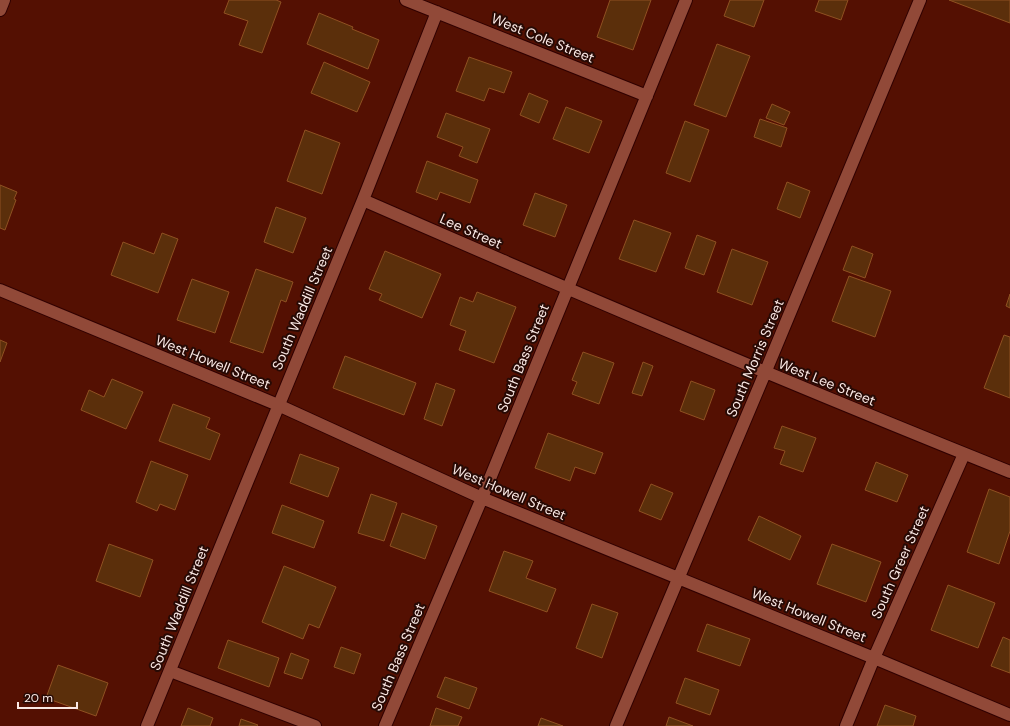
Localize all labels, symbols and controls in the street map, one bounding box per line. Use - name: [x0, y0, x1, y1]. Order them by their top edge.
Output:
- street label: West Cole Street: [489, 9, 597, 67]
- street label: Lee Street: [437, 209, 505, 253]
- street label: South Waddill Street: [268, 243, 336, 373]
- street label: South Morris Street: [722, 297, 788, 419]
- street label: South Bass Street: [493, 301, 553, 415]
- street label: West Howell Street: [153, 331, 273, 393]
- street label: West Lee Street: [776, 354, 878, 410]
- street label: West Howell Street: [449, 460, 569, 524]
- street label: South Greer Street: [867, 503, 933, 621]
- street label: South Waddill Street: [146, 543, 212, 673]
- street label: West Howell Street: [749, 584, 869, 646]
- street label: South Bass Street: [367, 600, 429, 714]
- scale bar: [18, 684, 77, 710]
- text: 20 m: [24, 690, 53, 706]

